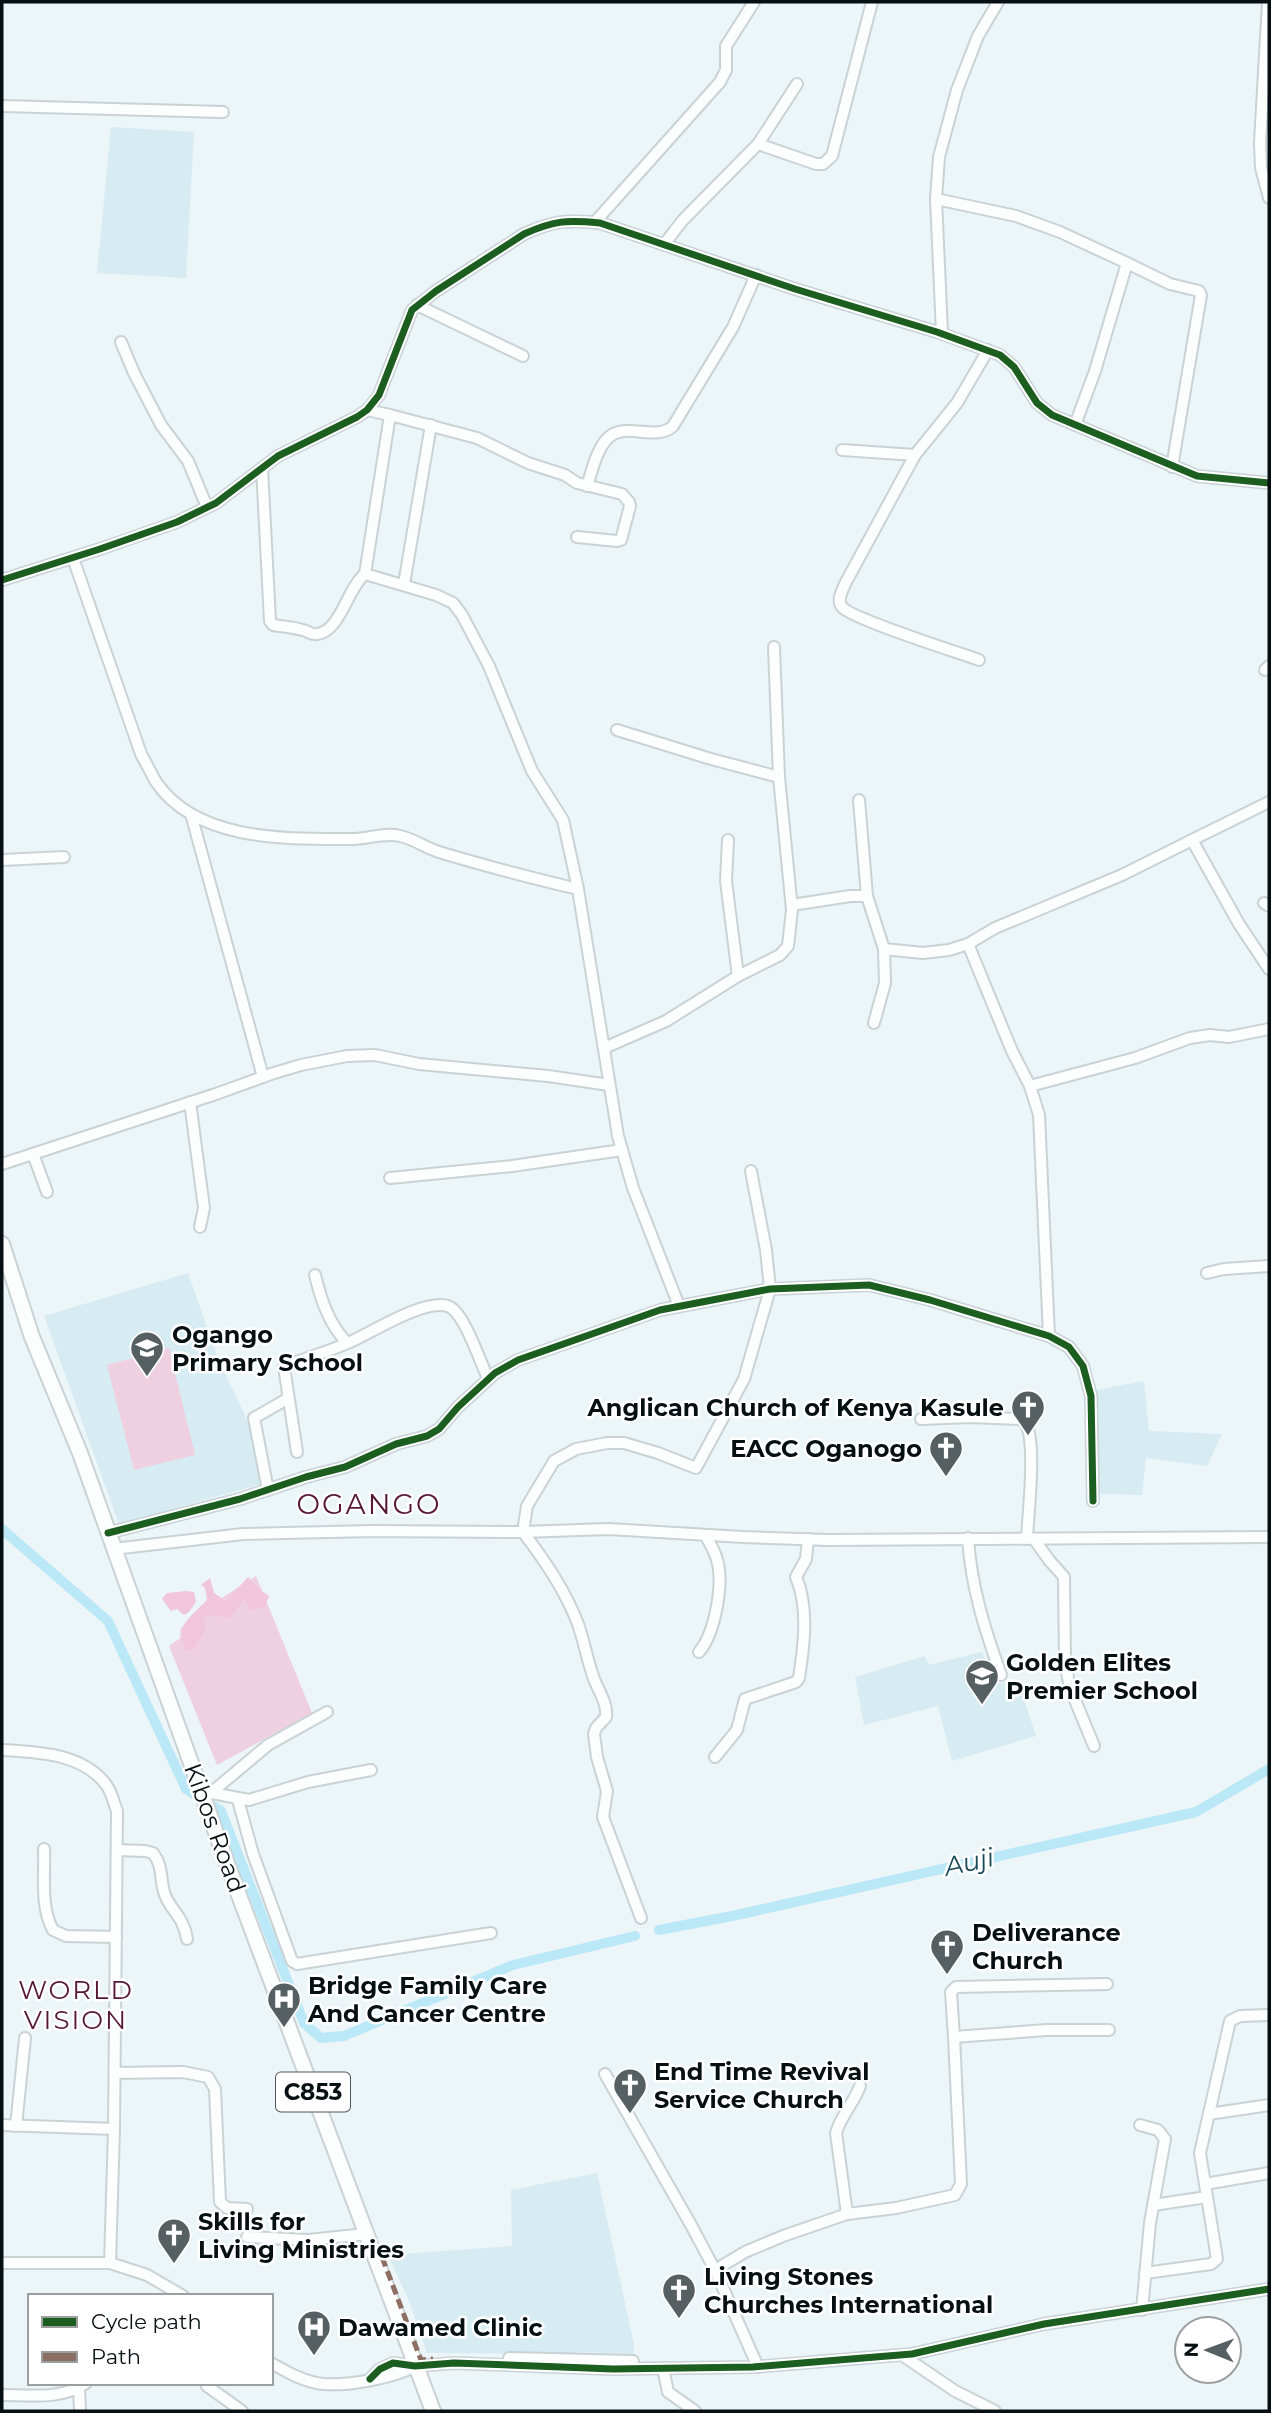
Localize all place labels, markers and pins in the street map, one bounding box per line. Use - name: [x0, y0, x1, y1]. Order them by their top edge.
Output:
- place label: Ogango Primary School: [172, 1320, 363, 1377]
- school or university icon: Ogango Primary School: [128, 1329, 166, 1378]
- church icon: Anglican Church of Kenya Kasule: [1009, 1388, 1047, 1437]
- place label: Anglican Church of Kenya Kasule: [586, 1393, 1004, 1422]
- church icon: EACC Oganogo: [927, 1429, 965, 1478]
- place label: EACC Oganogo: [730, 1434, 922, 1463]
- place label: Golden Elites Premier School: [1006, 1648, 1198, 1705]
- school or university icon: Golden Elites Premier School: [963, 1657, 1001, 1706]
- place label: Deliverance Church: [972, 1918, 1121, 1975]
- church icon: Deliverance Church: [928, 1927, 966, 1976]
- place label: Bridge Family Care And Cancer Centre: [307, 1971, 547, 2028]
- hospital icon: Bridge Family Care And Cancer Centre: [265, 1980, 303, 2029]
- place label: End Time Revival Service Church: [654, 2057, 869, 2114]
- church icon: End Time Revival Service Church: [611, 2066, 649, 2115]
- place label: Skills for Living Ministries: [198, 2207, 404, 2264]
- church icon: Skills for Living Ministries: [155, 2216, 193, 2265]
- place label: Living Stones Churches International: [704, 2262, 993, 2319]
- church icon: Living Stones Churches International: [660, 2271, 698, 2320]
- hospital icon: Dawamed Clinic: [295, 2308, 333, 2357]
- place label: Dawamed Clinic: [338, 2313, 543, 2342]

